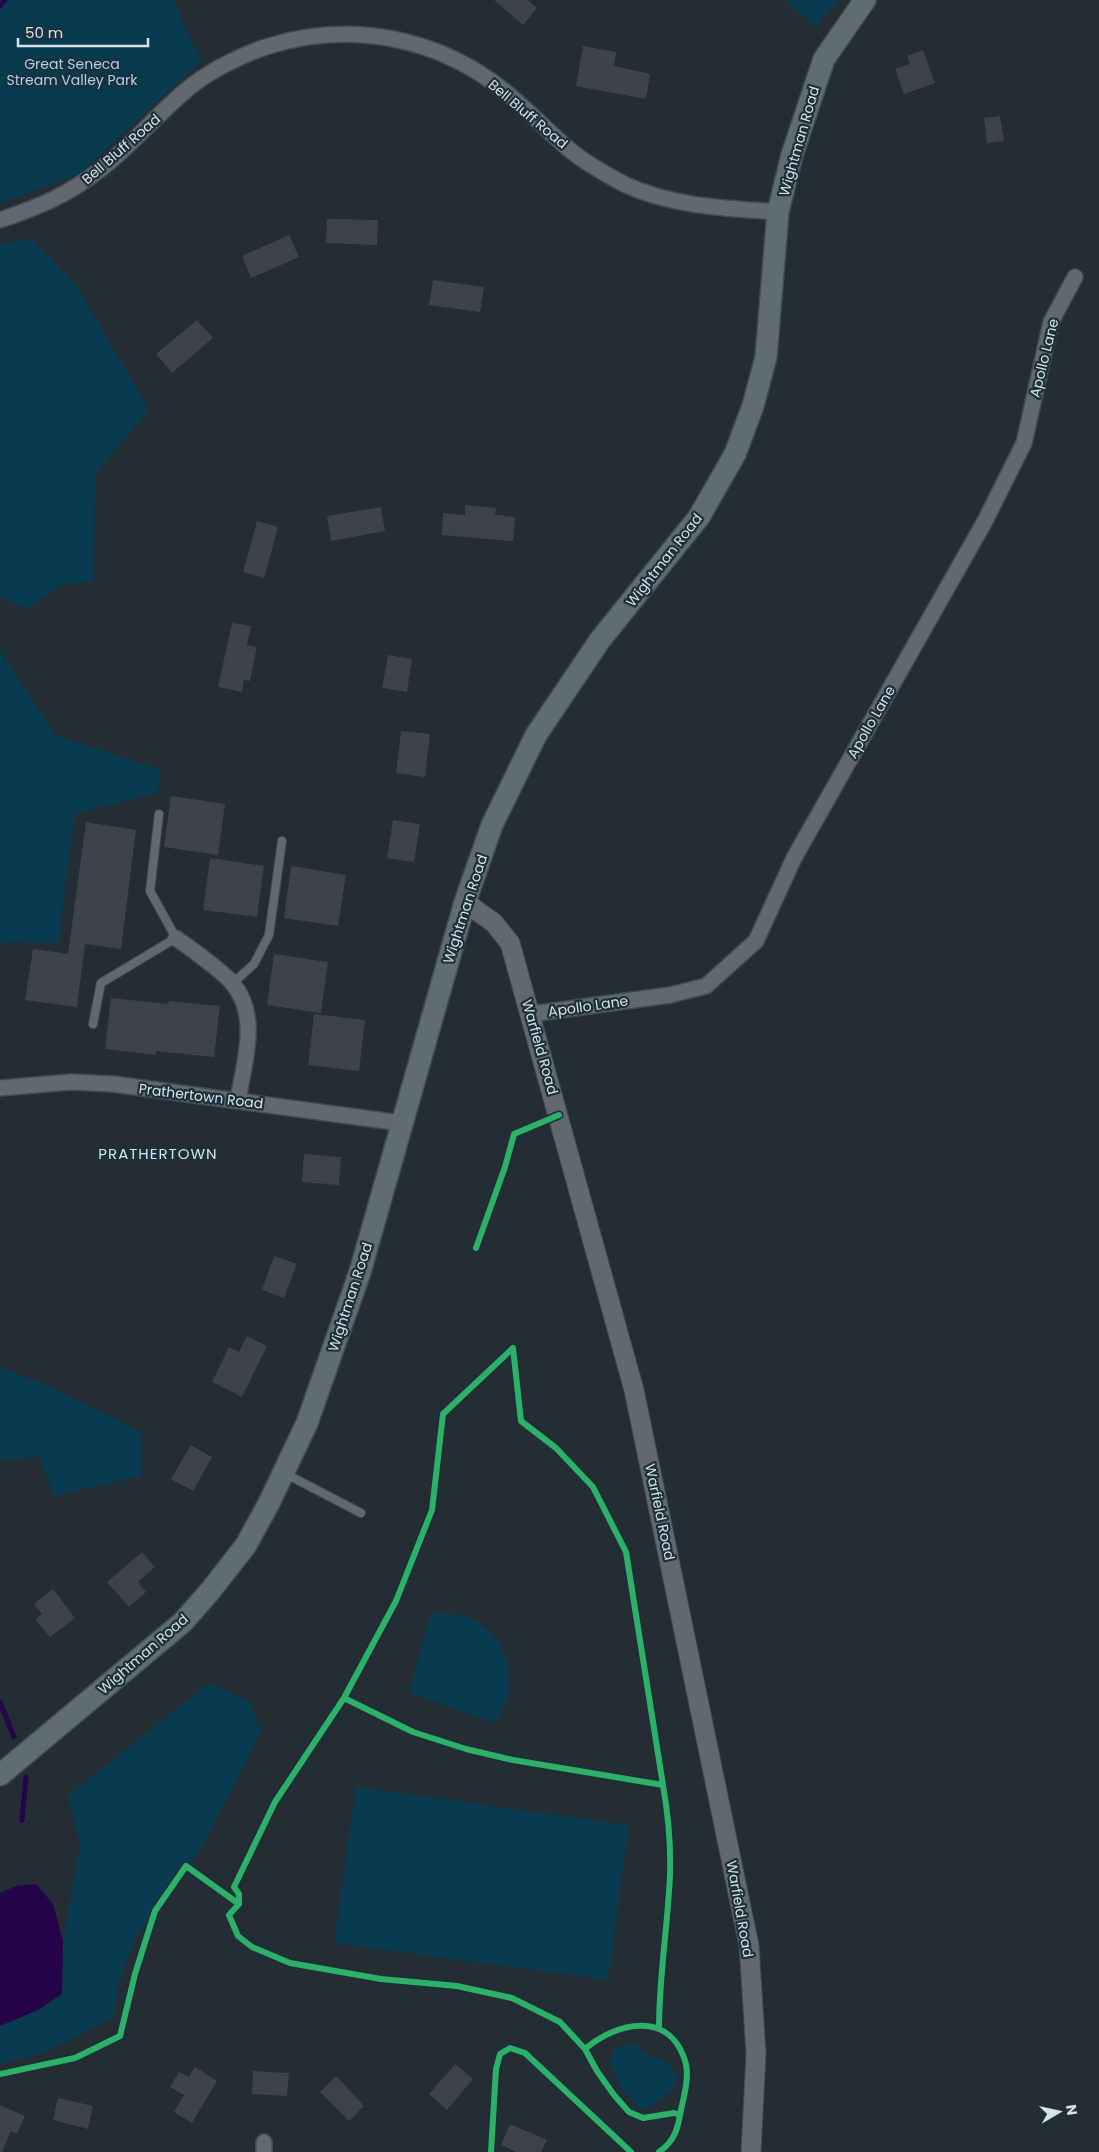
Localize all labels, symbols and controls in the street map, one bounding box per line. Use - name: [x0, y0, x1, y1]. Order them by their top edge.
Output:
- scale bar: [18, 15, 148, 47]
- text: 50 m: [25, 22, 63, 43]
- park label: Great Seneca Stream Valley Park: [7, 54, 138, 90]
- street label: Bell Bluff Road: [484, 75, 572, 153]
- street label: Wightman Road: [774, 84, 824, 198]
- street label: Bell Bluff Road: [77, 109, 165, 189]
- street label: Apollo Lane: [1025, 316, 1064, 400]
- street label: Wightman Road: [621, 509, 707, 611]
- street label: Apollo Lane: [842, 682, 900, 762]
- street label: Wightman Road: [438, 852, 492, 966]
- street label: Apollo Lane: [547, 990, 630, 1022]
- street label: Warfield Road: [517, 997, 563, 1097]
- street label: Prathertown Road: [138, 1078, 264, 1114]
- district label: PRATHERTOWN: [98, 1143, 218, 1164]
- street label: Wightman Road: [323, 1240, 377, 1354]
- street label: Warfield Road: [640, 1462, 680, 1562]
- street label: Wightman Road: [94, 1609, 192, 1699]
- street label: Warfield Road: [722, 1859, 758, 1959]
- north arrow: [1034, 2087, 1084, 2137]
- text: N: [1061, 2103, 1083, 2117]

